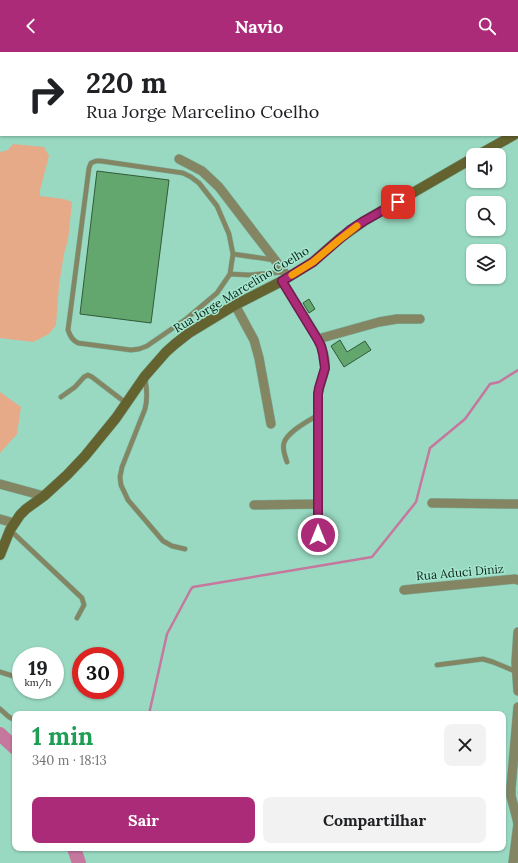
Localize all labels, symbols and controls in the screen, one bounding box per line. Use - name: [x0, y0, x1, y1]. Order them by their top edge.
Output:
- icon: back: [20, 15, 42, 37]
- text: Navio: [235, 15, 283, 38]
- icon: search: [476, 15, 498, 37]
- text: 220 m: [86, 65, 167, 101]
- icon: right: [20, 68, 72, 120]
- text: Rua Jorge Marcelino Coelho: [86, 100, 319, 123]
- map controls: [466, 148, 506, 284]
- button: sound: [466, 148, 506, 188]
- pin: [381, 185, 415, 219]
- icon: arrive: [387, 191, 409, 213]
- button: search: [466, 196, 506, 236]
- street label: Rua Jorge Marcelino Coelho: [170, 243, 312, 335]
- button: layers: [466, 244, 506, 284]
- position arrow: [297, 514, 339, 556]
- street label: Rua Aduci Diniz: [416, 561, 504, 583]
- speed limit sign: 30: [72, 647, 124, 699]
- text: 19: [28, 655, 48, 680]
- text: km/h: [24, 676, 52, 689]
- text: 1 min: [32, 721, 93, 752]
- button: close: [444, 724, 486, 766]
- text: 340 m · 18:13: [32, 752, 107, 769]
- button: Sair: [32, 797, 255, 843]
- button: Compartilhar: [263, 797, 486, 843]

